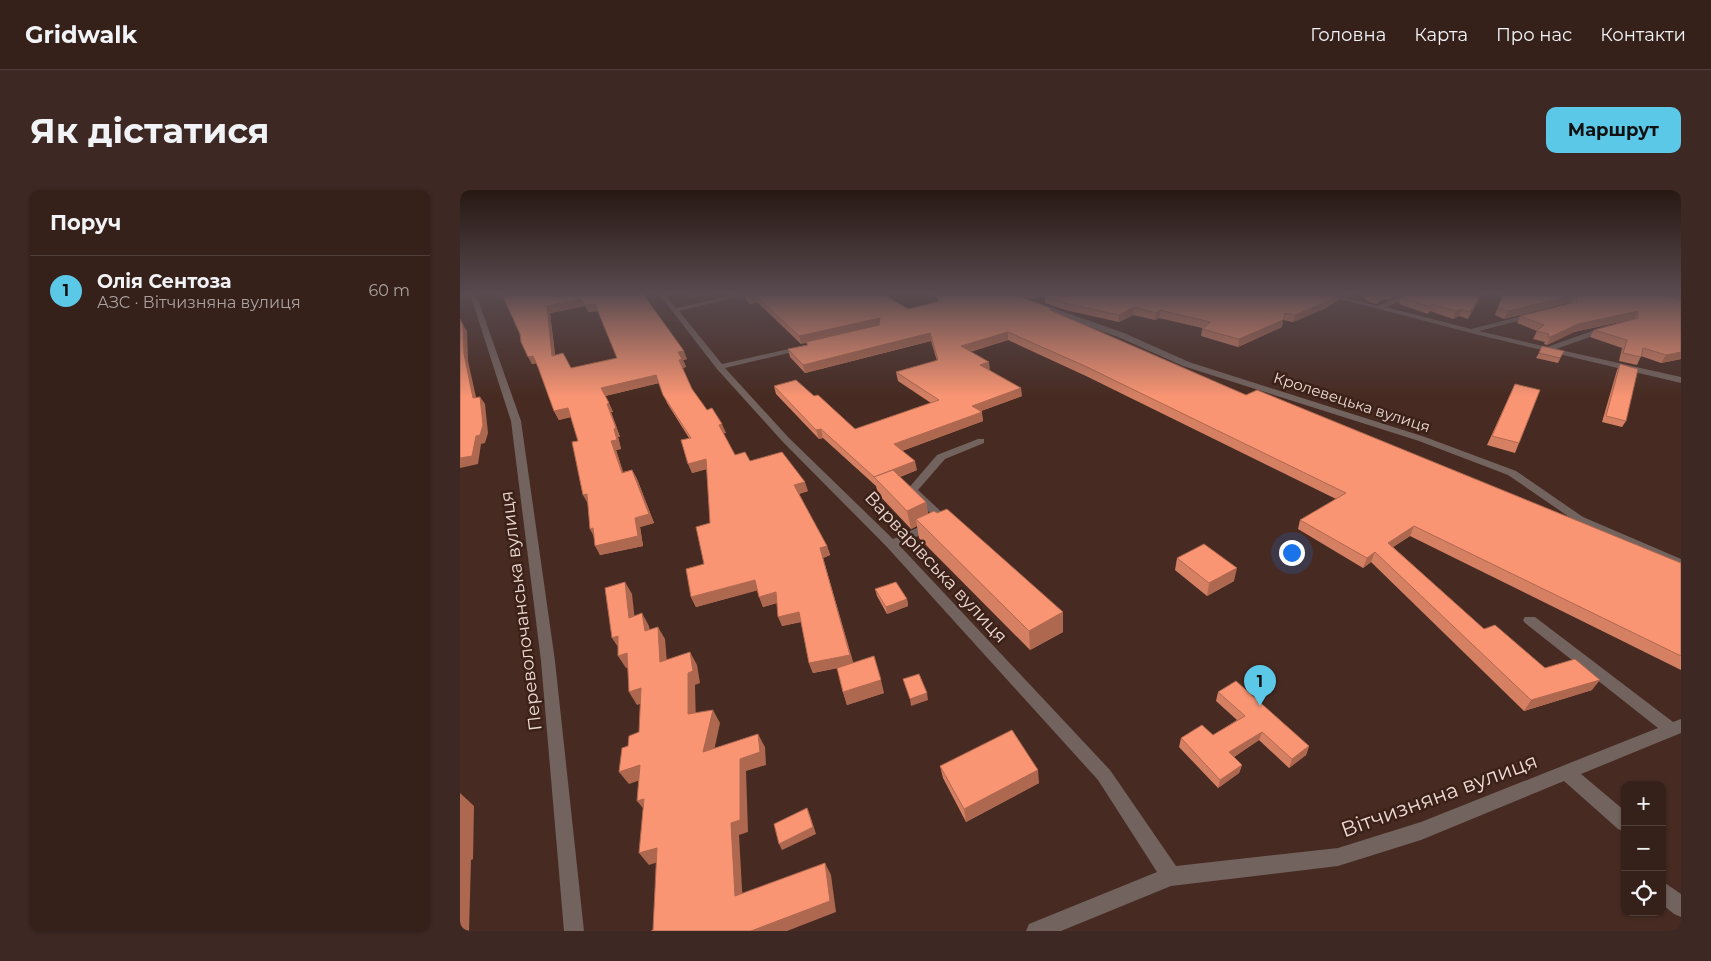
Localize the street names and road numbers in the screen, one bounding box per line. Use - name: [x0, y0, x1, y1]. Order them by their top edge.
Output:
- street label: Кролевецька вулиця: [1271, 368, 1433, 436]
- street label: Варварівська вулиця: [860, 487, 1012, 647]
- street label: Переволочанська вулиця: [495, 490, 547, 732]
- street label: Вітчизняна вулиця: [1337, 748, 1541, 842]

